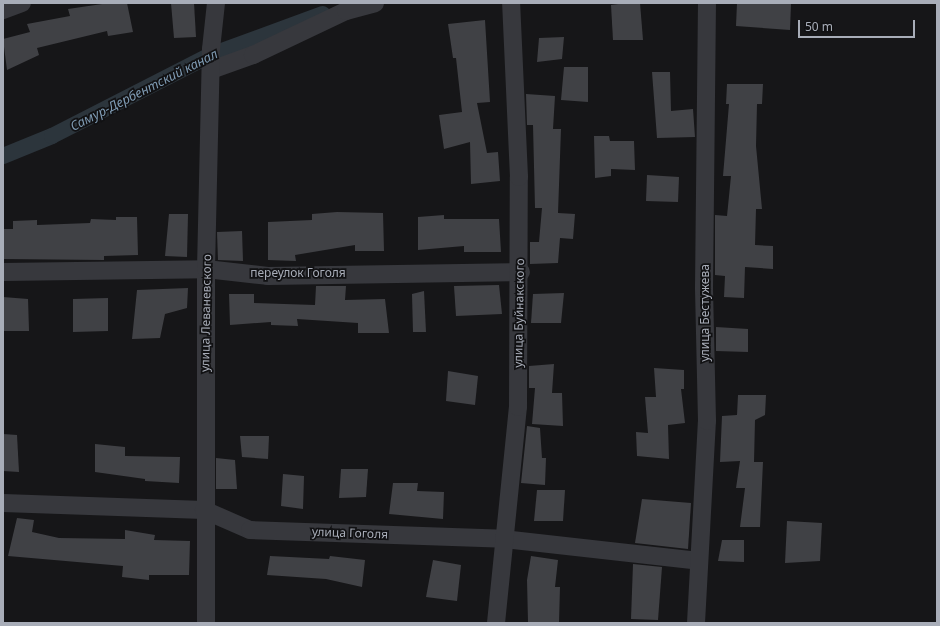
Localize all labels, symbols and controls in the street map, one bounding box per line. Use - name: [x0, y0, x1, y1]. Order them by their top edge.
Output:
- scale bar: [800, 12, 917, 38]
- text: 50 m: [805, 18, 833, 35]
- water label: Самур-Дербентский канал: [68, 46, 220, 134]
- street label: улица Леваневского: [198, 254, 214, 372]
- street label: улица Буйнакского: [511, 258, 527, 368]
- street label: улица Бестужева: [698, 264, 712, 362]
- street label: переулок Гоголя: [250, 266, 346, 280]
- street label: улица Гоголя: [312, 524, 388, 542]

